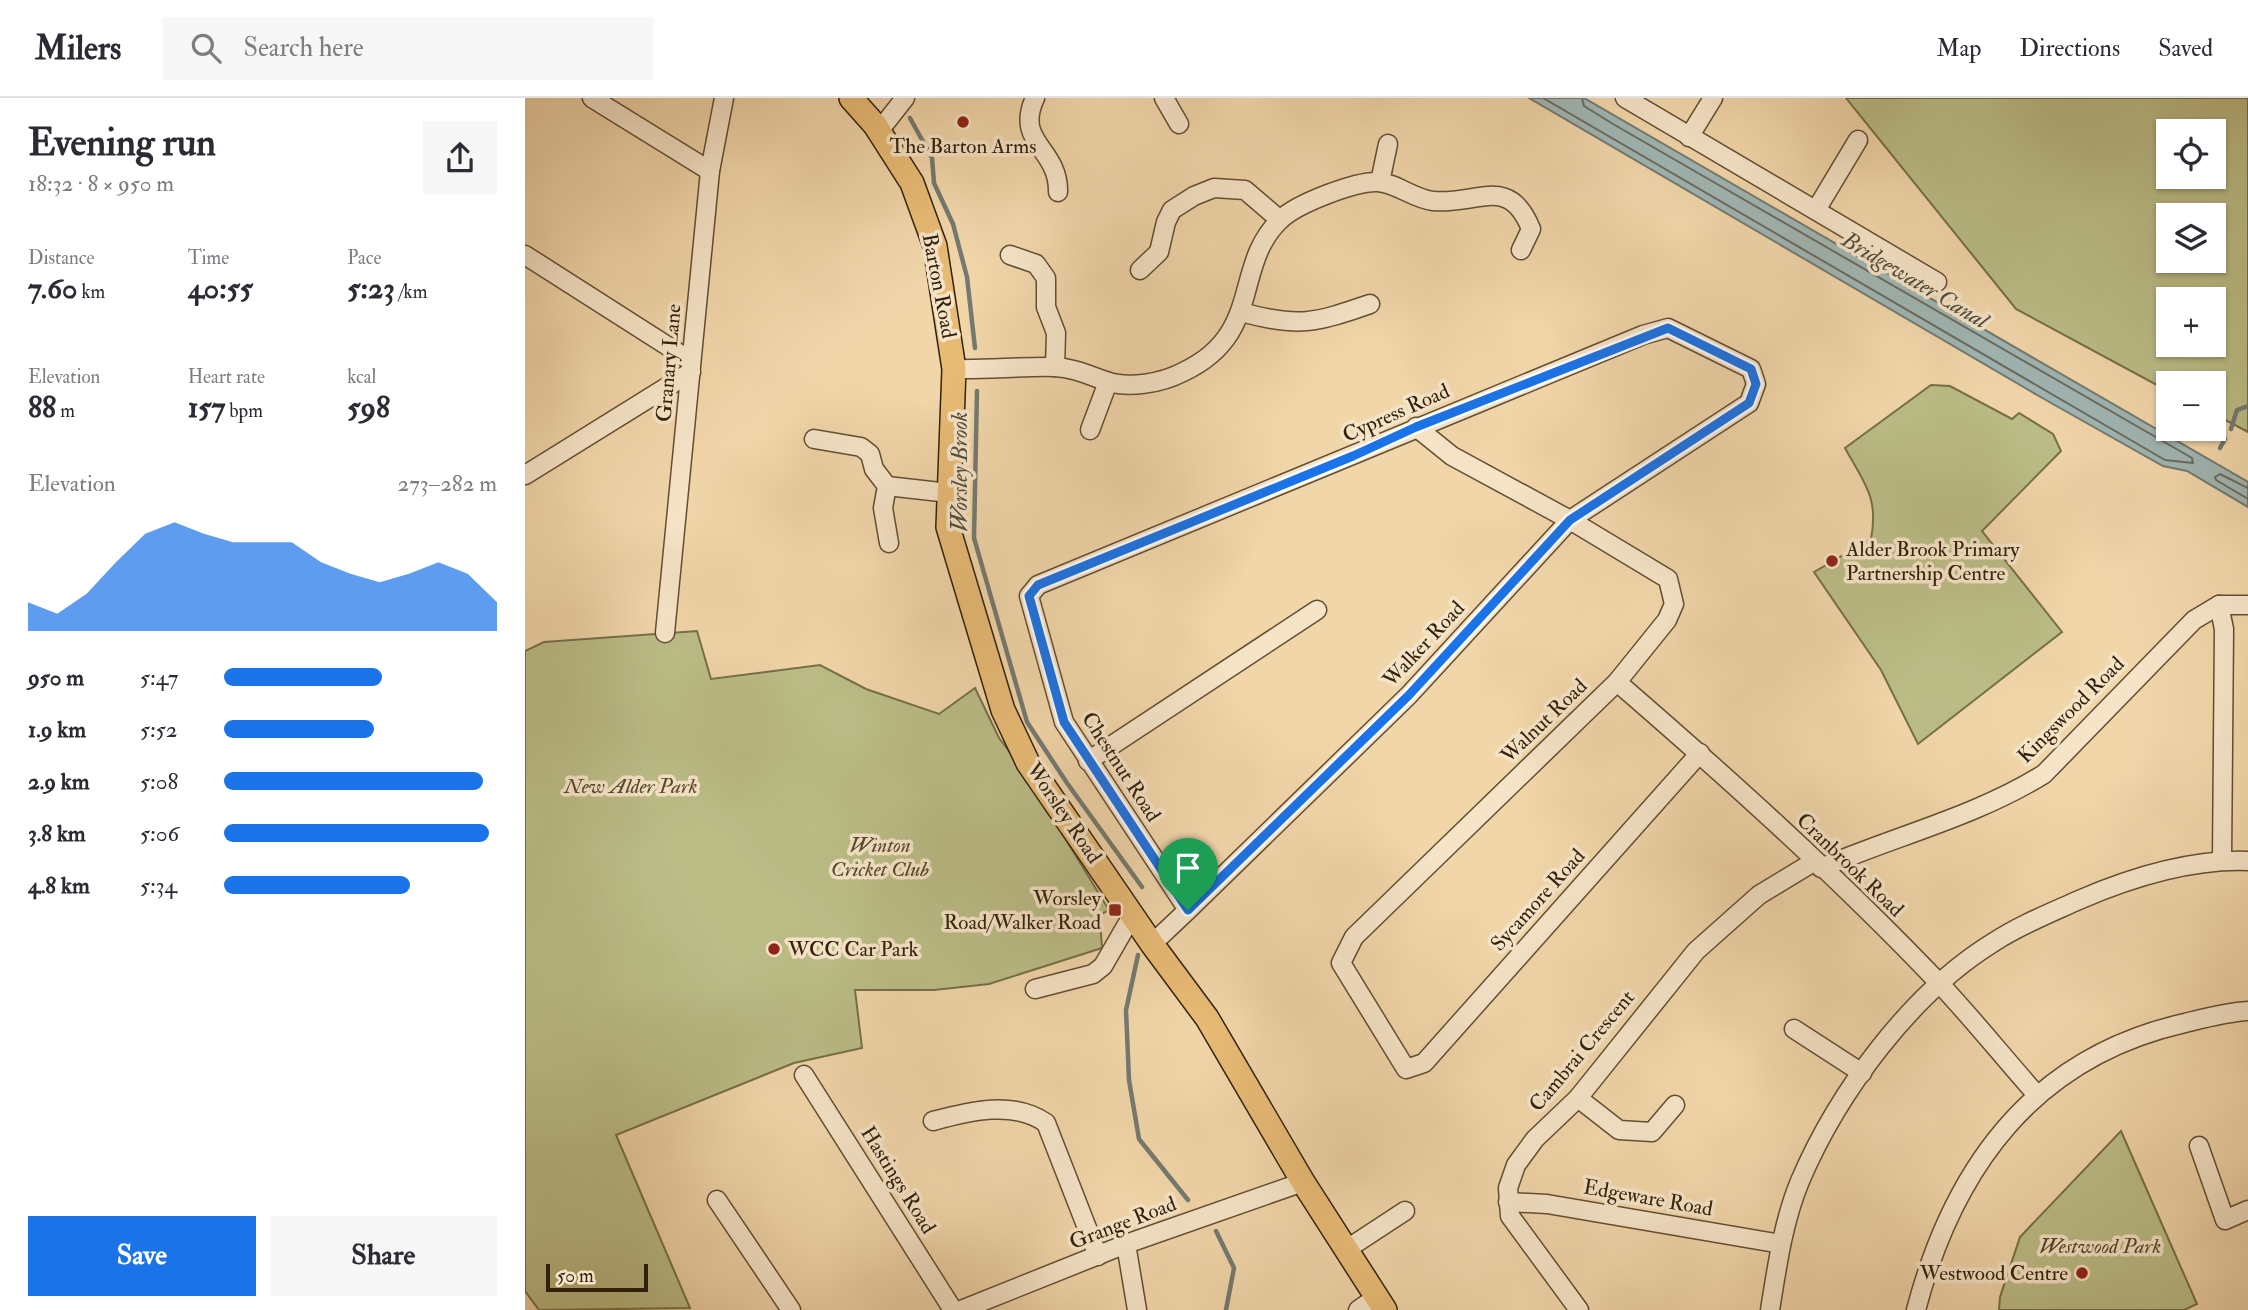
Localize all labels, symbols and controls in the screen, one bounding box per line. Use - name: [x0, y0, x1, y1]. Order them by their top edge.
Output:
- search box: [163, 17, 653, 80]
- text: Milers: [35, 28, 121, 69]
- icon: search: [187, 29, 225, 67]
- text: Search here: [243, 32, 364, 64]
- text: Map: [1936, 33, 1981, 64]
- text: Directions: [2019, 33, 2120, 64]
- text: Saved: [2158, 33, 2213, 64]
- marker: The Barton Arms: [955, 114, 971, 130]
- text: Evening run: [28, 119, 216, 167]
- map controls: [2156, 119, 2226, 441]
- button: locate: [2156, 119, 2226, 189]
- button: share: [423, 121, 497, 195]
- place label: The Barton Arms: [890, 133, 1036, 160]
- text: 18:32 · 8 × 950 m: [28, 169, 174, 198]
- button: layers: [2156, 203, 2226, 273]
- water label: Bridgewater Canal: [1836, 224, 1995, 336]
- street label: Barton Road: [916, 231, 963, 341]
- text: Distance: [28, 246, 94, 270]
- text: Time: [188, 246, 229, 270]
- text: Pace: [347, 246, 381, 270]
- text: 7.60: [28, 270, 77, 307]
- text: 40:55: [188, 270, 253, 307]
- text: 5:23: [347, 270, 395, 307]
- text: km: [77, 280, 105, 304]
- text: /km: [395, 280, 427, 304]
- button: +: [2156, 287, 2226, 357]
- street label: Granary Lane: [650, 303, 688, 423]
- text: Elevation: [28, 365, 100, 389]
- text: Heart rate: [188, 365, 265, 389]
- text: kcal: [347, 365, 376, 389]
- button: −: [2156, 371, 2226, 441]
- street label: Cypress Road: [1338, 377, 1454, 449]
- text: 88: [28, 389, 56, 426]
- text: 157: [188, 389, 225, 426]
- text: 598: [347, 389, 390, 426]
- text: m: [56, 399, 75, 423]
- text: bpm: [225, 399, 263, 423]
- water label: Worsley Brook: [945, 412, 974, 532]
- text: Elevation: [28, 469, 116, 498]
- text: 273–282 m: [398, 469, 497, 498]
- place label: Alder Brook Primary Partnership Centre: [1845, 536, 2020, 587]
- marker: Alder Brook Primary Partnership Centre: [1824, 553, 1840, 569]
- street label: Walker Road: [1377, 595, 1471, 694]
- street label: Kingswood Road: [2012, 650, 2131, 769]
- text: 950 m: [28, 663, 84, 692]
- text: 5:47: [140, 663, 178, 692]
- street label: Walnut Road: [1494, 673, 1593, 770]
- street label: Chestnut Road: [1075, 707, 1167, 828]
- text: 1.9 km: [28, 715, 86, 744]
- text: 5:52: [140, 715, 177, 744]
- street label: Worsley Road: [1020, 756, 1108, 869]
- text: 2.9 km: [28, 767, 90, 796]
- text: 5:08: [140, 767, 178, 796]
- park label: New Alder Park: [564, 773, 697, 800]
- street label: Cranbrook Road: [1791, 807, 1910, 923]
- text: 3.8 km: [28, 819, 86, 848]
- text: 5:06: [140, 819, 179, 848]
- park label: Winton Cricket Club: [831, 832, 929, 883]
- pin: [1158, 838, 1218, 910]
- street label: Sycamore Road: [1485, 843, 1592, 957]
- icon: arrive: [1169, 849, 1207, 887]
- text: 4.8 km: [28, 871, 90, 900]
- text: 5:34: [140, 871, 177, 900]
- place label: Worsley Road/Walker Road: [943, 885, 1102, 936]
- marker: Worsley Road/Walker Road: [1107, 902, 1123, 918]
- place label: WCC Car Park: [787, 936, 919, 963]
- marker: WCC Car Park: [766, 941, 782, 957]
- street label: Cambrai Crescent: [1523, 985, 1641, 1117]
- street label: Hastings Road: [854, 1121, 942, 1239]
- street label: Edgeware Road: [1581, 1173, 1715, 1223]
- street label: Grange Road: [1066, 1190, 1181, 1256]
- button: Save: [28, 1216, 256, 1296]
- button: Share: [270, 1216, 497, 1296]
- park label: Westwood Park: [2039, 1233, 2161, 1260]
- place label: Westwood Centre: [1919, 1260, 2068, 1287]
- scale bar: [546, 1261, 647, 1293]
- text: 50 m: [557, 1264, 594, 1288]
- marker: Westwood Centre: [2074, 1265, 2090, 1281]

